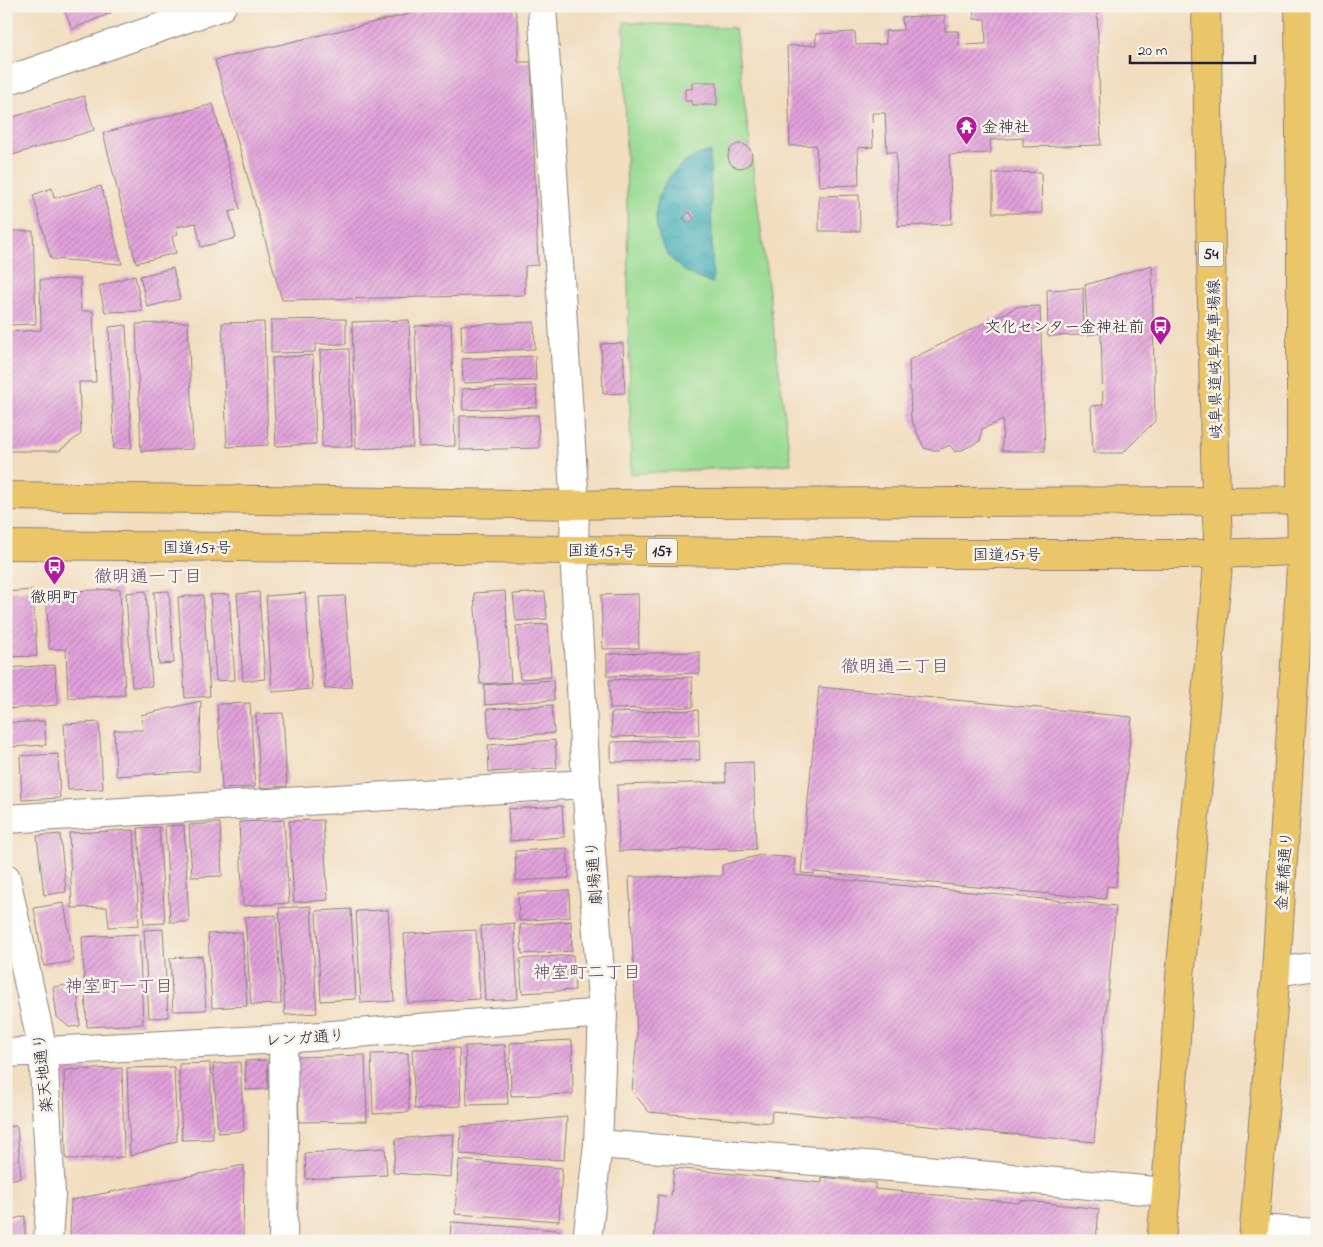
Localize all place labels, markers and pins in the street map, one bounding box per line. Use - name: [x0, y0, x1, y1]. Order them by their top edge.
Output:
- temple icon: 金神社: [954, 114, 978, 145]
- place label: 金神社: [982, 116, 1030, 140]
- bus stop icon: 文化センター金神社前: [1148, 314, 1172, 345]
- place label: 文化センター金神社前: [985, 316, 1144, 340]
- bus stop icon: 徹明町: [42, 555, 66, 586]
- place label: 徹明町: [30, 586, 78, 610]

